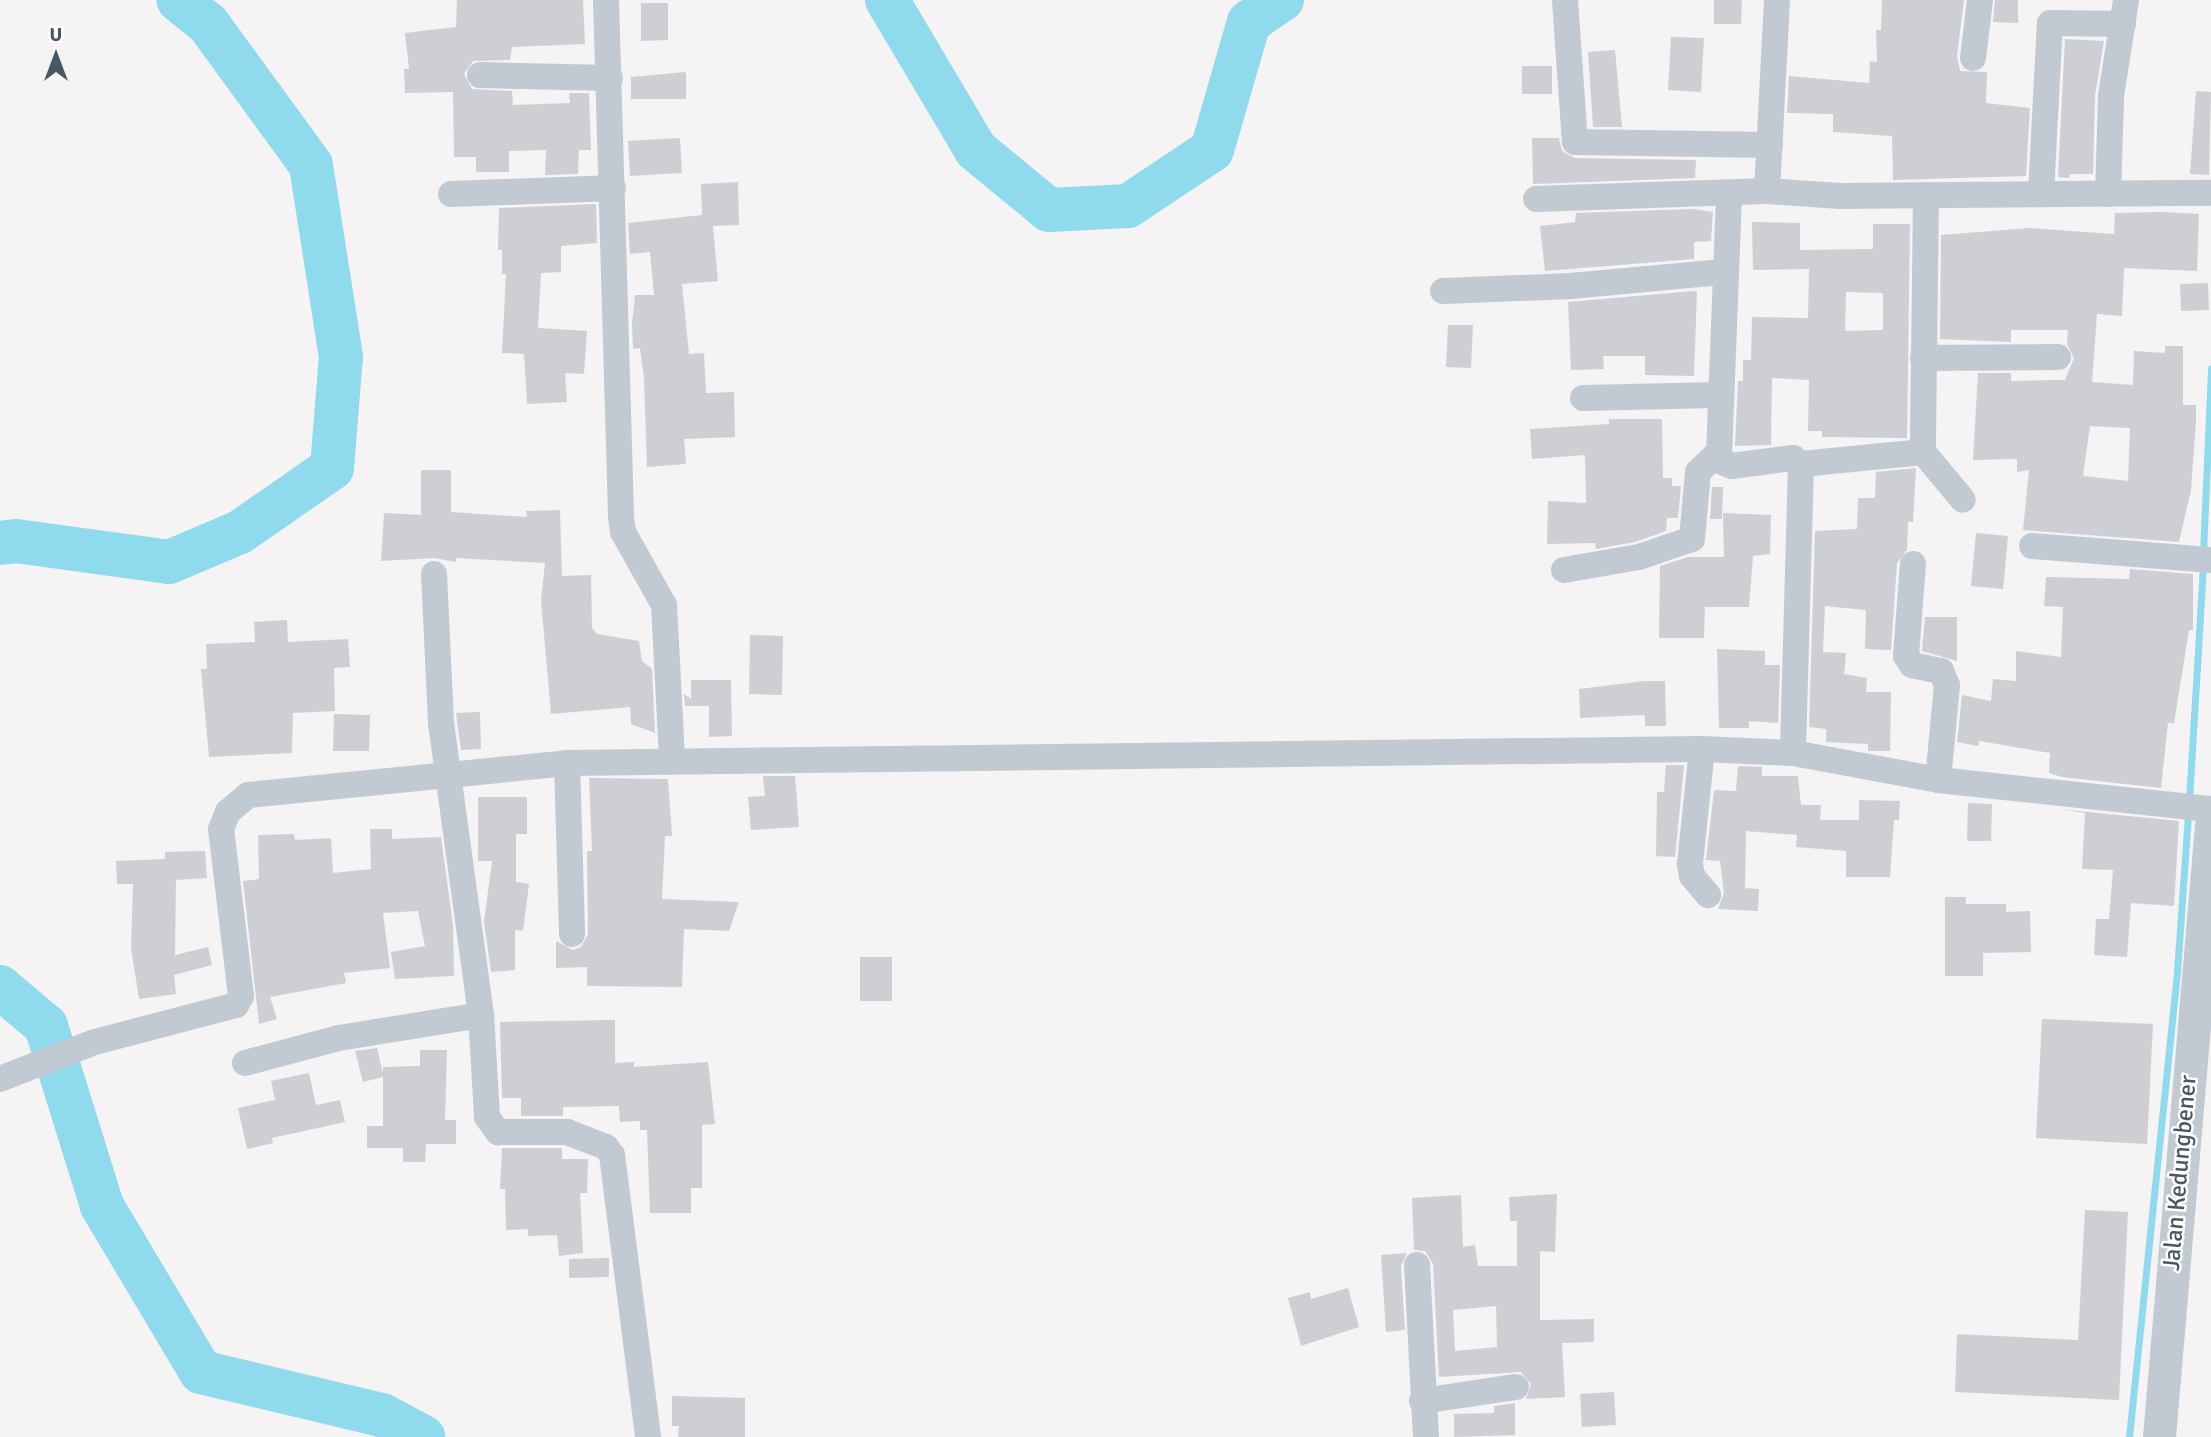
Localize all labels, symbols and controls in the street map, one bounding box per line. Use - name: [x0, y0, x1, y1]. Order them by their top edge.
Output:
- north arrow: [21, 21, 91, 91]
- text: U: [50, 23, 62, 47]
- street label: Jalan Kedungbener: [2157, 1074, 2203, 1272]

